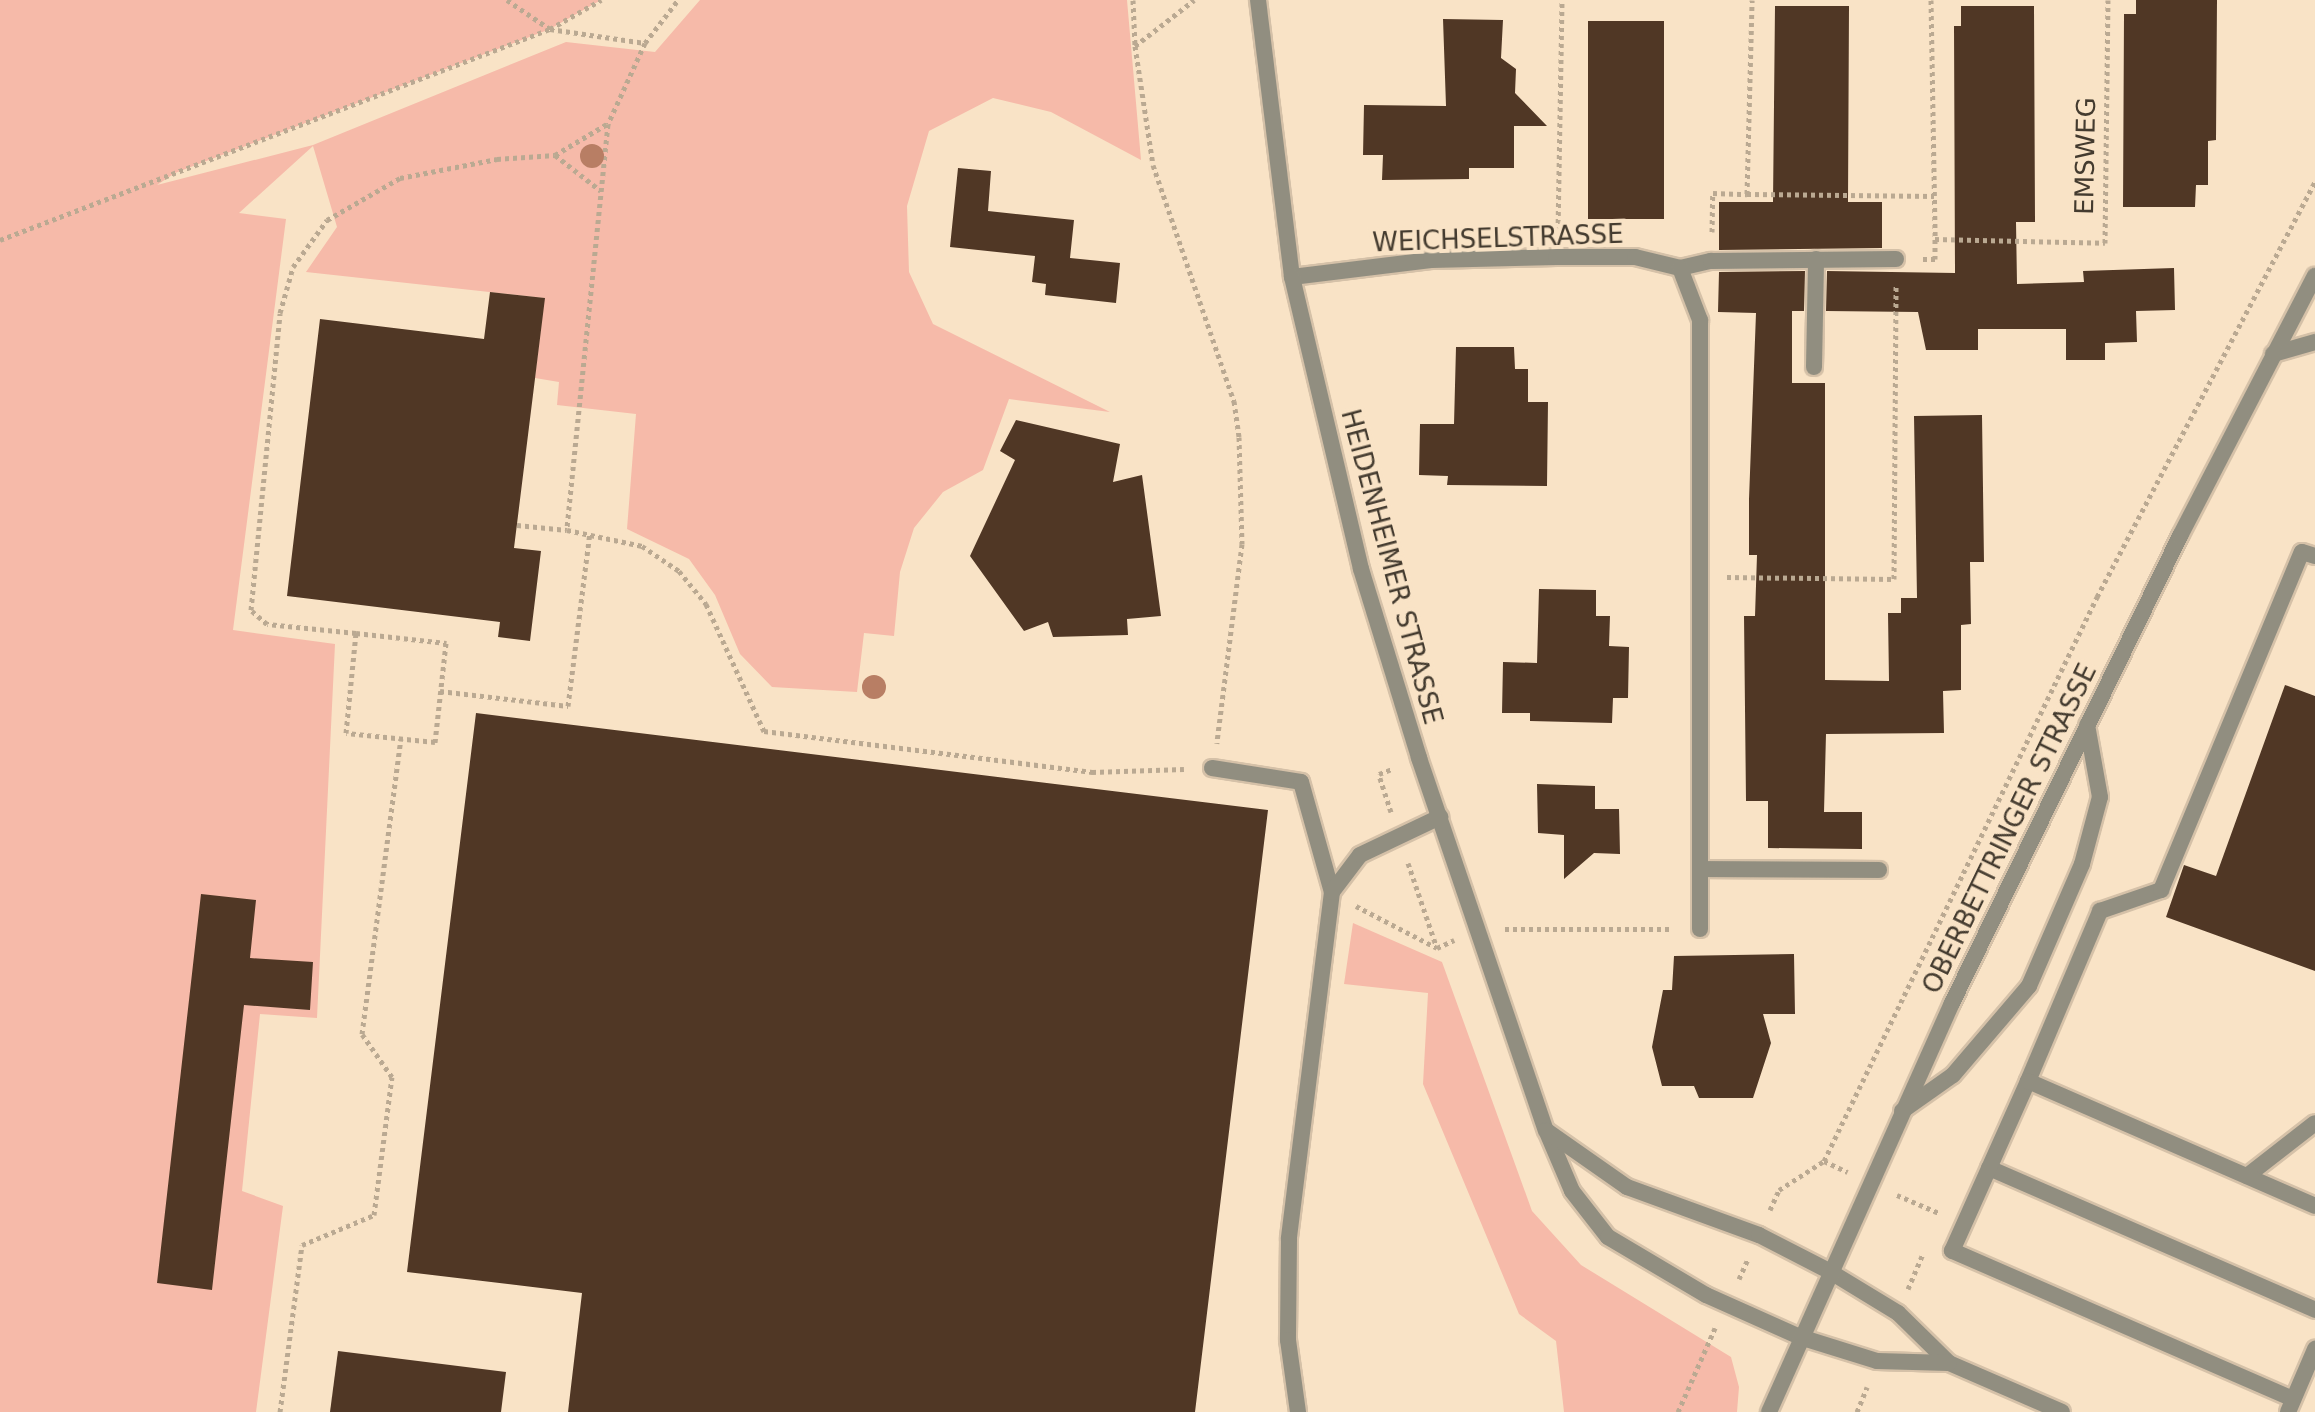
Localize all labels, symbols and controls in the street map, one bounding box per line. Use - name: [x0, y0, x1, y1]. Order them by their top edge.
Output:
- street label: EMSWEG: [2069, 97, 2103, 215]
- street label: WEICHSELSTRASSE: [1372, 219, 1624, 259]
- street label: HEIDENHEIMER STRASSE: [1334, 406, 1448, 728]
- street label: OBERBETTRINGER STRASSE: [1916, 659, 2104, 999]

